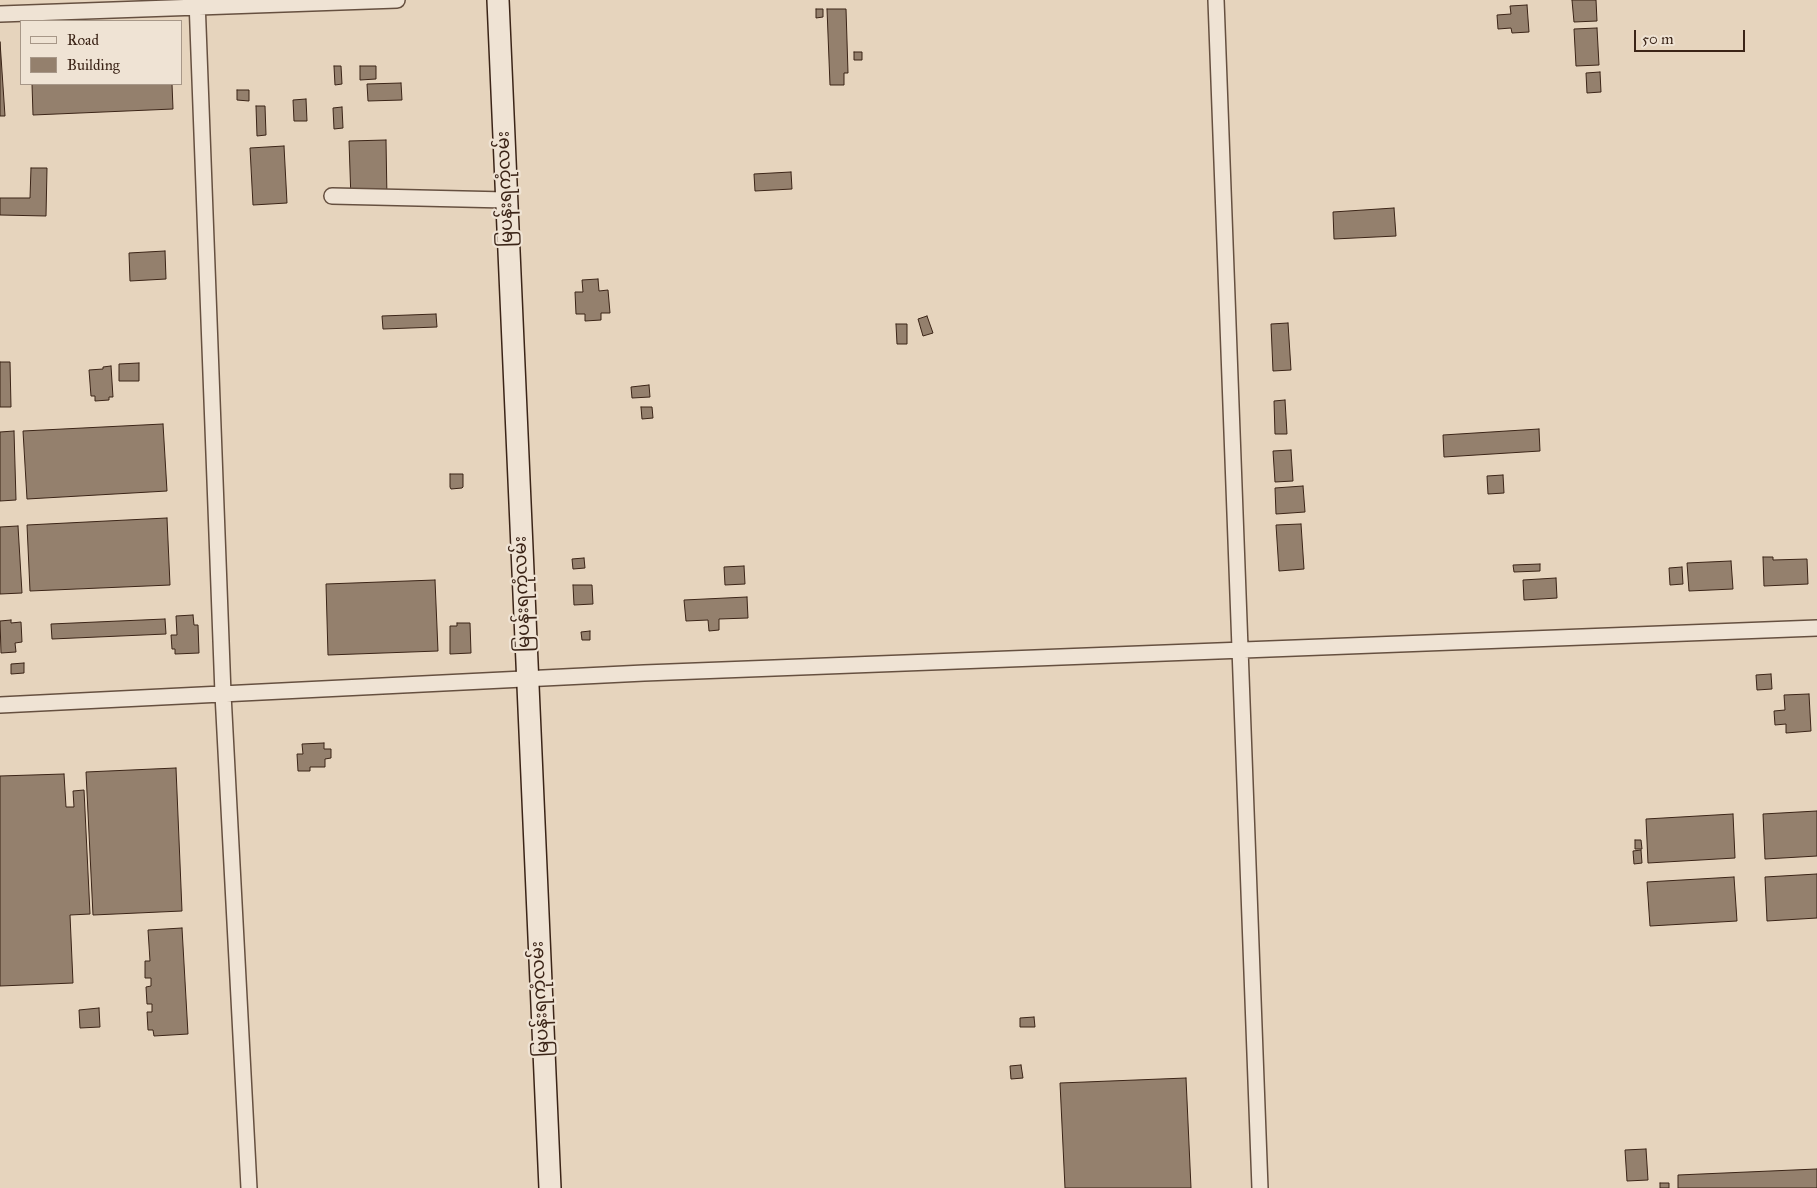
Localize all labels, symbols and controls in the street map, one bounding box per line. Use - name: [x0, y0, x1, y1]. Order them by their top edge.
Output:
- legend: [20, 20, 182, 85]
- scale bar: [1637, 20, 1748, 52]
- text: 50 m: [1642, 30, 1674, 48]
- text: Road: [67, 31, 99, 49]
- text: Building: [67, 56, 120, 74]
- street label: မြပန်းရကုံလမ်း: [493, 131, 519, 247]
- street label: မြပန်းရကုံလမ်း: [510, 536, 536, 652]
- street label: မြပန်းရကုံလမ်း: [527, 940, 555, 1058]

